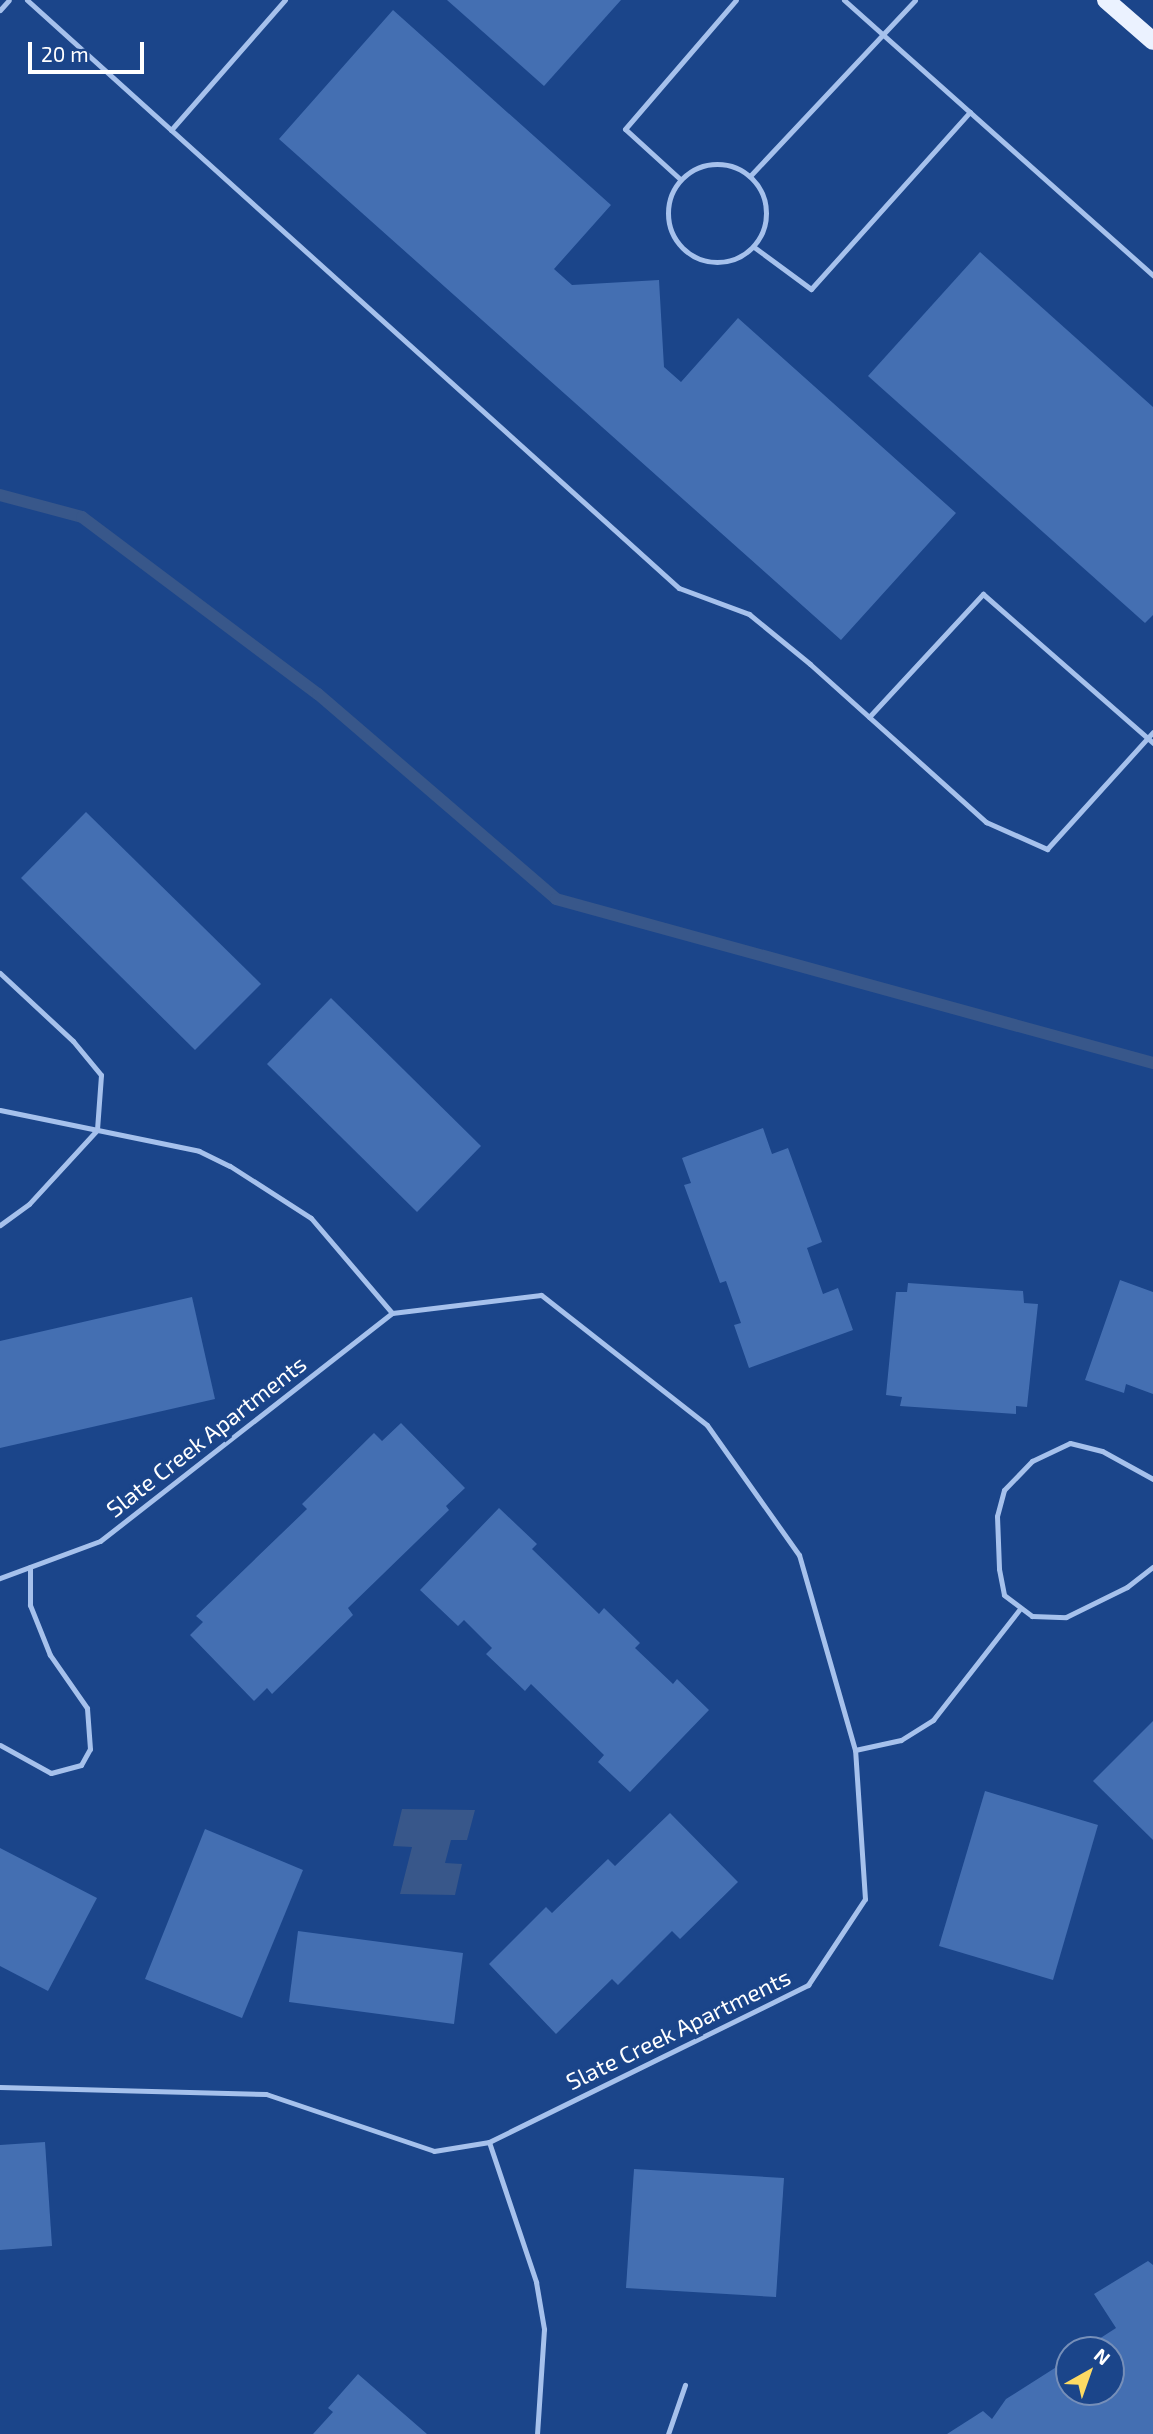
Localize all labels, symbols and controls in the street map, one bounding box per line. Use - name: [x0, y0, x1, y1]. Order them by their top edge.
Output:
- scale bar: [32, 28, 147, 72]
- text: 20 m: [41, 41, 89, 66]
- street label: Slate Creek Apartments: [100, 1349, 312, 1523]
- street label: Slate Creek Apartments: [561, 1963, 795, 2095]
- north arrow: [1055, 2336, 1125, 2406]
- text: N: [1090, 2343, 1115, 2369]

